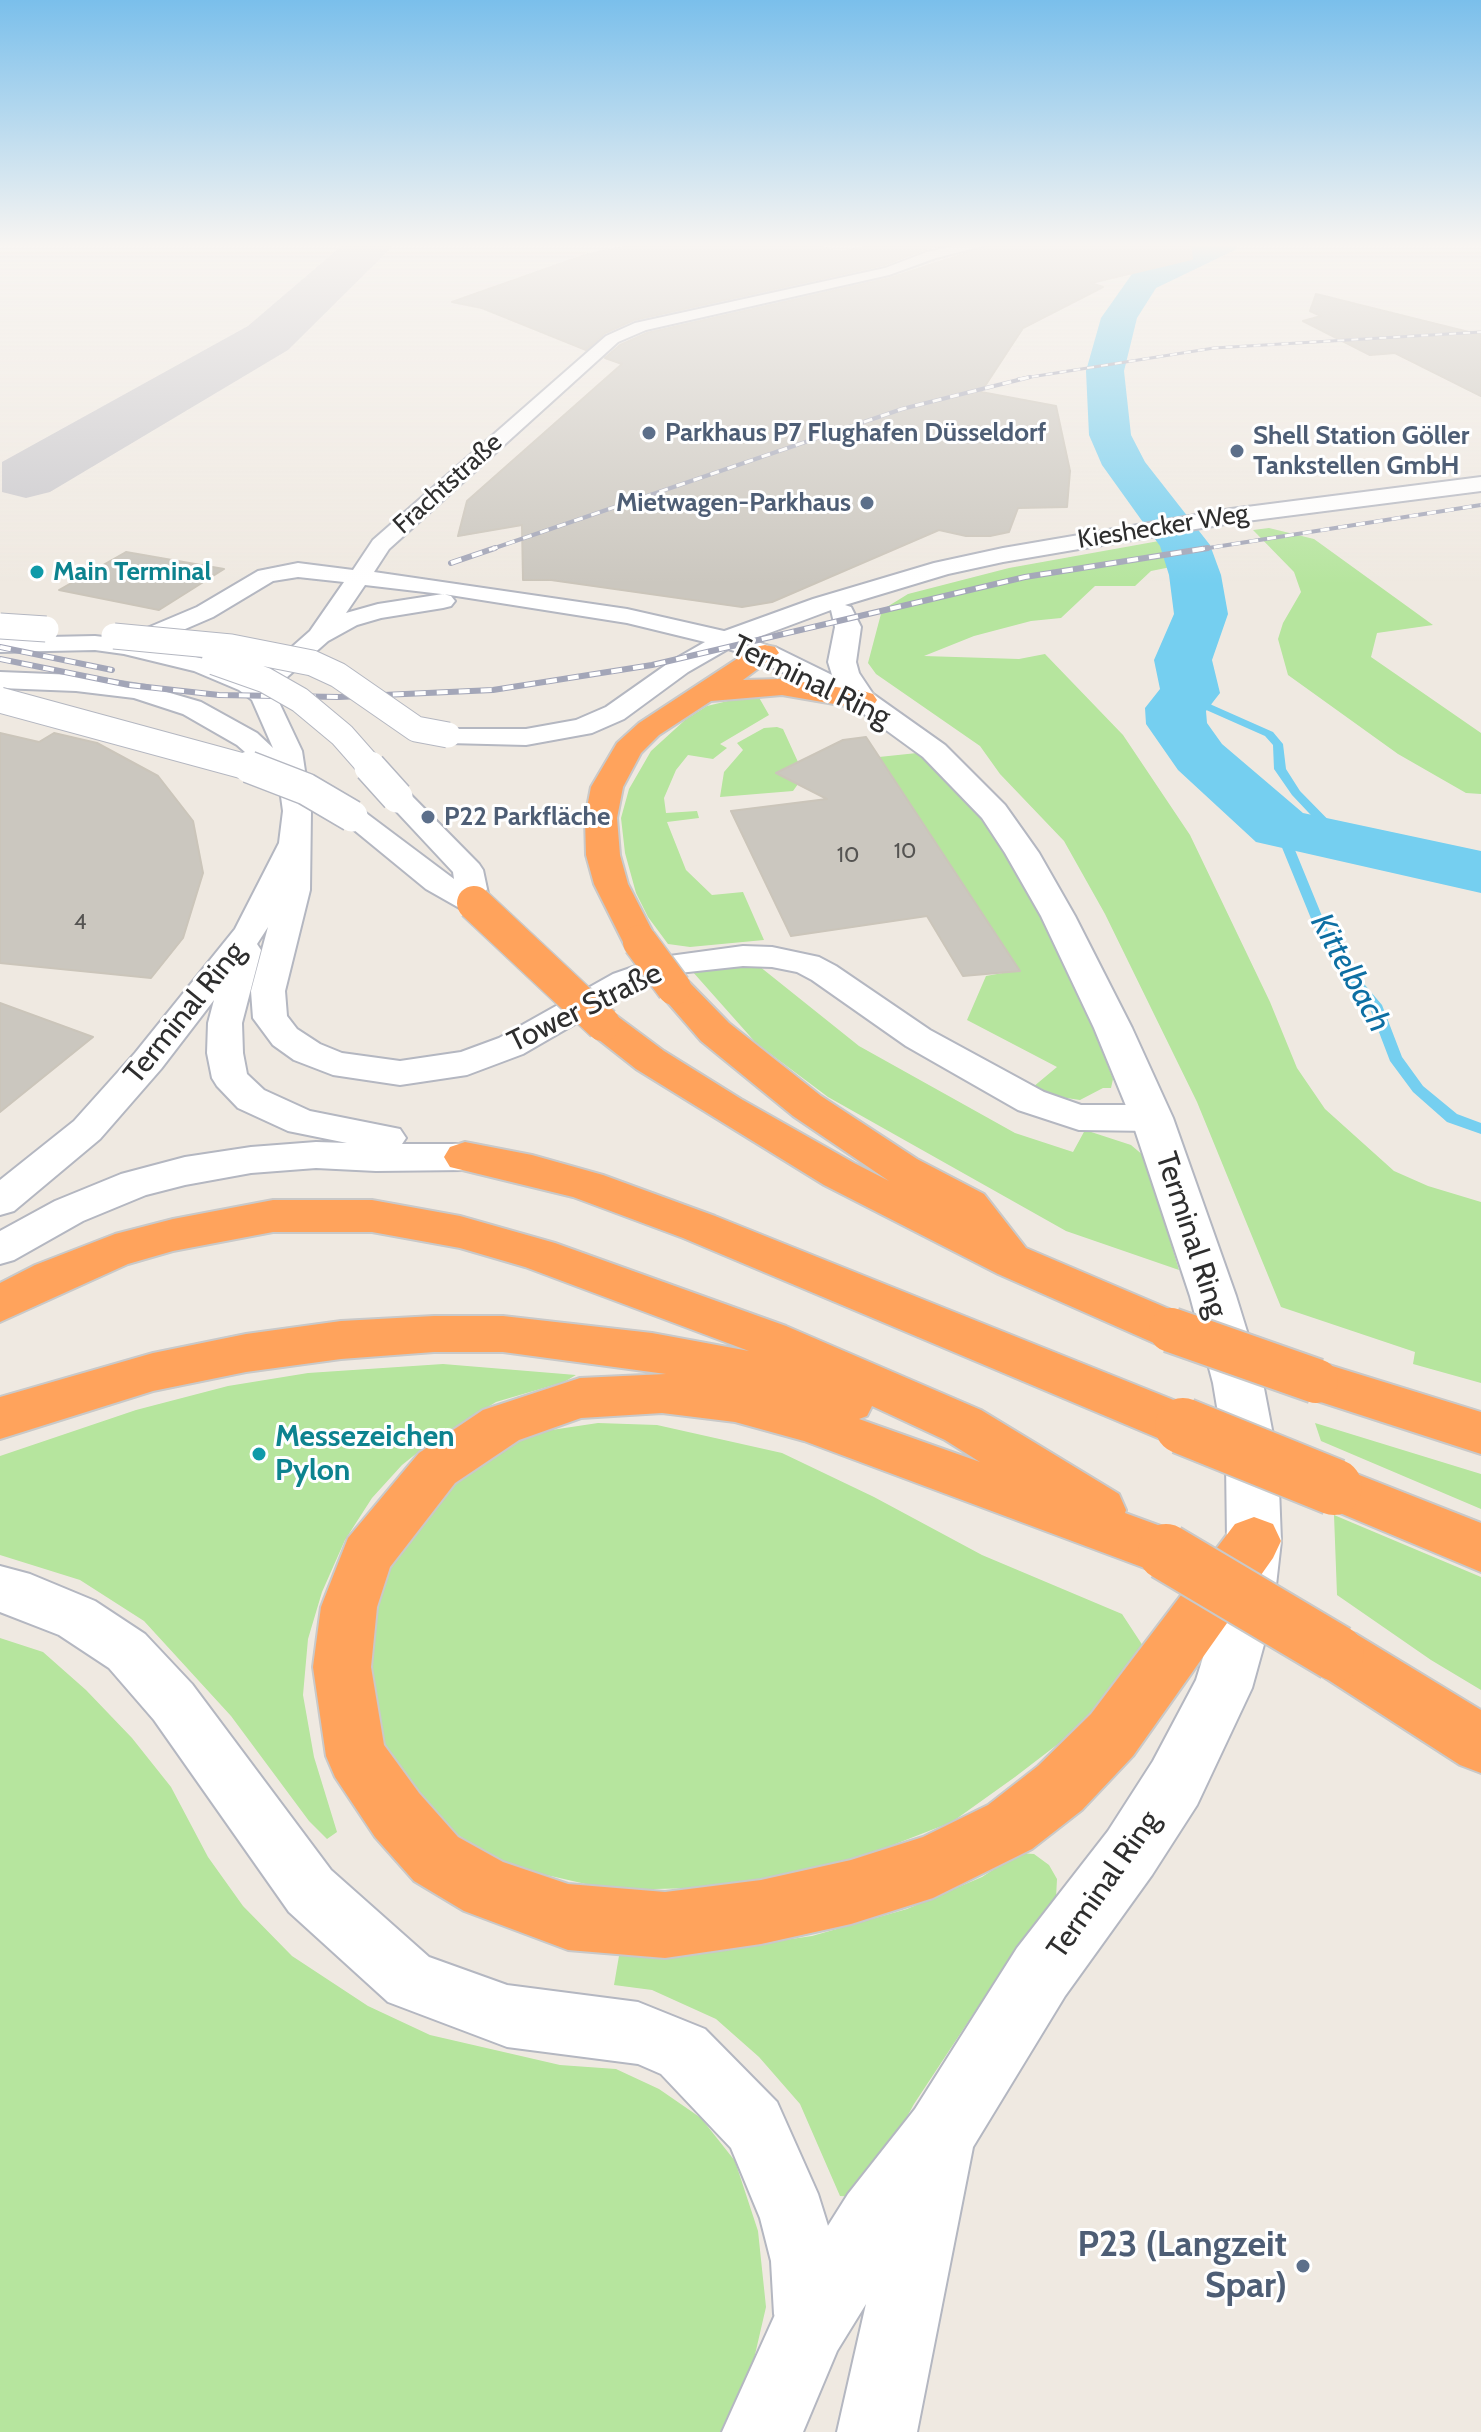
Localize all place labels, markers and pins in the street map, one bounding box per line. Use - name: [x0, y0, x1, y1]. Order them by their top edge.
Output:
- place label: Parkhaus P7 Flughafen Düsseldorf: [665, 417, 1046, 449]
- place label: Shell Station Göller Tankstellen GmbH: [1253, 420, 1469, 482]
- marker: Parkhaus P7 Flughafen Düsseldorf: [640, 424, 658, 442]
- marker: Shell Station Göller Tankstellen GmbH: [1228, 442, 1246, 460]
- place label: Mietwagen-Parkhaus: [616, 487, 851, 519]
- marker: Mietwagen-Parkhaus: [858, 494, 876, 512]
- place label: Main Terminal: [53, 556, 211, 588]
- marker: Main Terminal: [28, 563, 46, 581]
- place label: P22 Parkfläche: [444, 801, 610, 833]
- marker: P22 Parkfläche: [419, 808, 437, 826]
- place label: Messezeichen Pylon: [275, 1419, 455, 1490]
- marker: Messezeichen Pylon: [250, 1445, 268, 1463]
- place label: P23 (Langzeit Spar): [1077, 2223, 1287, 2308]
- marker: P23 (Langzeit Spar): [1294, 2257, 1312, 2275]

